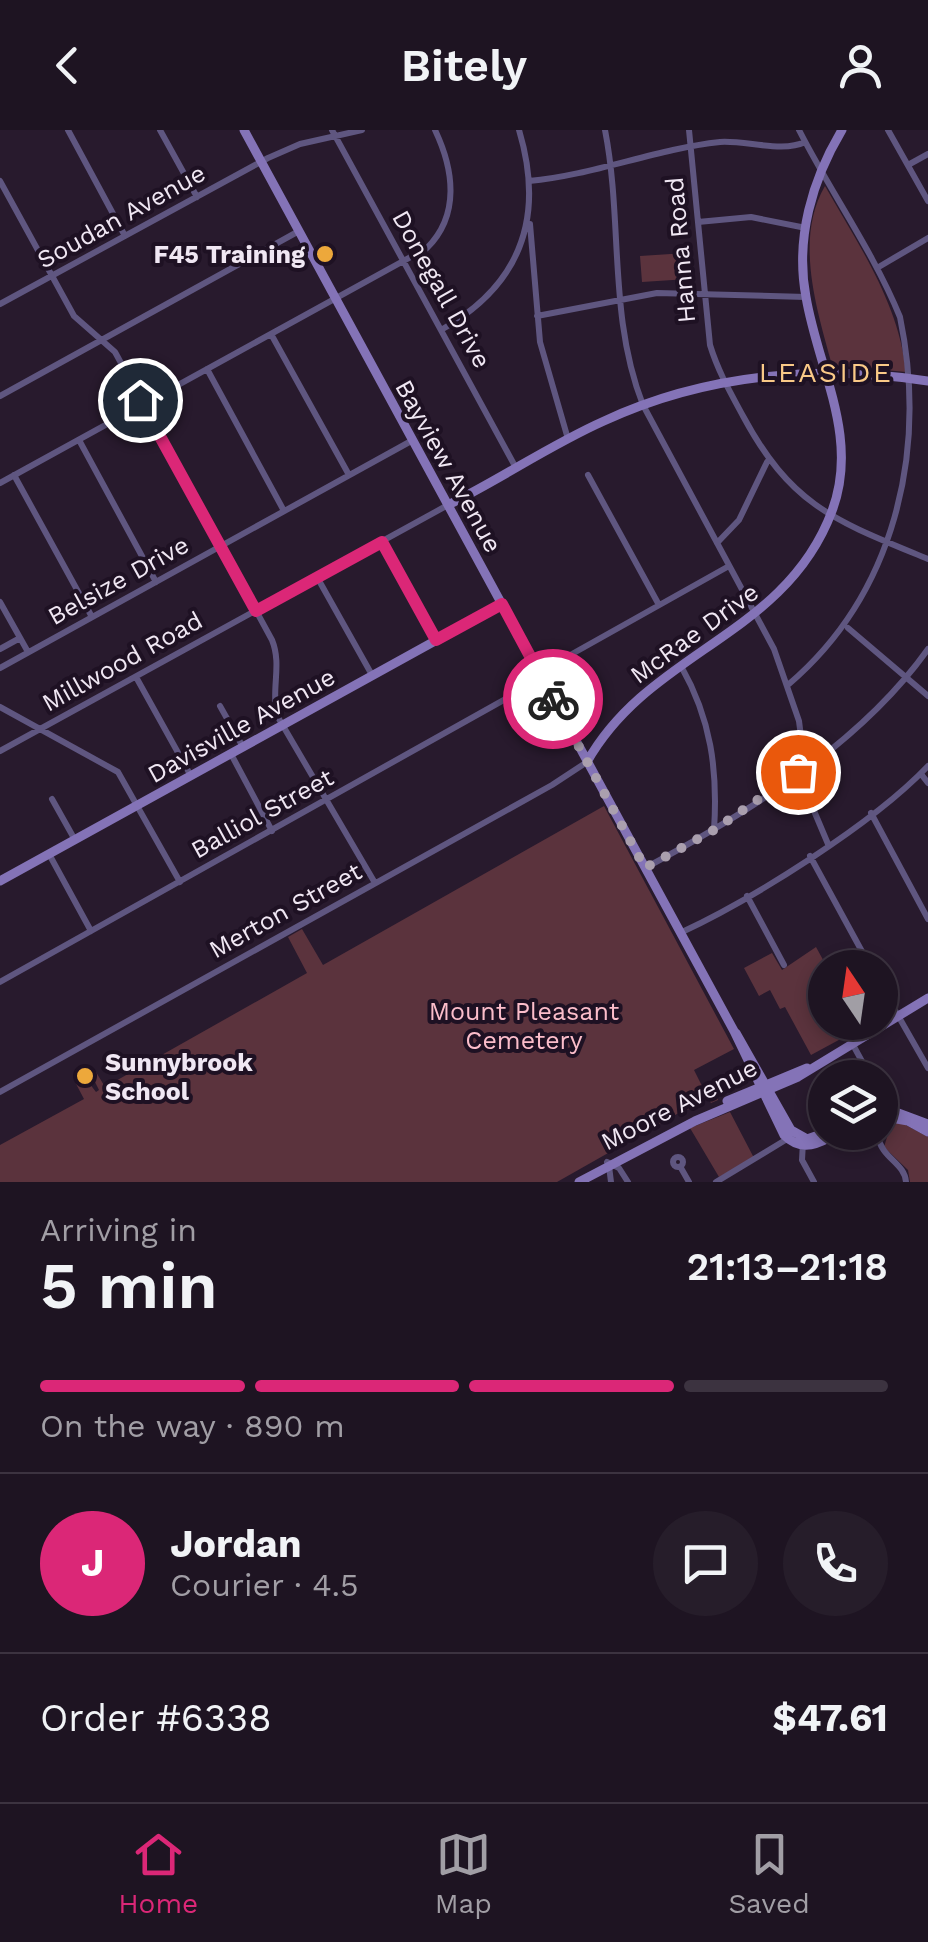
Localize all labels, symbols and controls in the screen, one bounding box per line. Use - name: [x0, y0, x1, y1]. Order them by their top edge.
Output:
- icon: back: [40, 38, 95, 93]
- icon: person: [833, 38, 888, 93]
- text: Bitely: [401, 39, 527, 92]
- street label: Soudan Avenue: [32, 158, 210, 275]
- street label: Hanna Road: [660, 176, 701, 324]
- street label: Donegall Drive: [386, 205, 497, 373]
- place label: F45 Training: [154, 240, 305, 269]
- marker: F45 Training: [314, 243, 336, 265]
- district label: LEASIDE: [759, 356, 893, 389]
- pin: [98, 358, 183, 443]
- icon: home: [113, 373, 168, 428]
- street label: Bayview Avenue: [389, 375, 508, 558]
- street label: Belsize Drive: [43, 530, 194, 631]
- street label: McRae Drive: [625, 577, 764, 690]
- street label: Millwood Road: [37, 605, 207, 717]
- courier: [503, 649, 603, 749]
- street label: Davisville Avenue: [143, 662, 340, 789]
- icon: bike: [526, 672, 581, 727]
- pin: [756, 730, 841, 815]
- icon: bag: [771, 745, 826, 800]
- street label: Balliol Street: [186, 762, 339, 864]
- street label: Merton Street: [204, 856, 367, 964]
- north arrow: [808, 950, 898, 1040]
- map controls: [808, 950, 898, 1150]
- park label: Mount Pleasant Cemetery: [429, 997, 620, 1055]
- place label: Sunnybrook School: [105, 1048, 253, 1106]
- street label: Moore Avenue: [596, 1053, 762, 1156]
- button: layers: [808, 1060, 898, 1150]
- marker: Sunnybrook School: [74, 1065, 96, 1087]
- text: Arriving in: [40, 1211, 197, 1249]
- text: 21:13–21:18: [687, 1245, 888, 1289]
- text: 5 min: [40, 1248, 218, 1324]
- text: On the way · 890 m: [40, 1407, 345, 1445]
- button: chat: [653, 1511, 758, 1616]
- button: phone: [783, 1511, 888, 1616]
- text: Jordan: [170, 1522, 302, 1566]
- text: J: [81, 1541, 104, 1585]
- text: Courier · 4.5: [170, 1566, 359, 1604]
- text: Order #6338: [40, 1696, 272, 1740]
- text: $47.61: [773, 1696, 888, 1740]
- tab: Home: [118, 1827, 198, 1920]
- tab: Map: [435, 1827, 492, 1920]
- tab: Saved: [728, 1827, 810, 1920]

